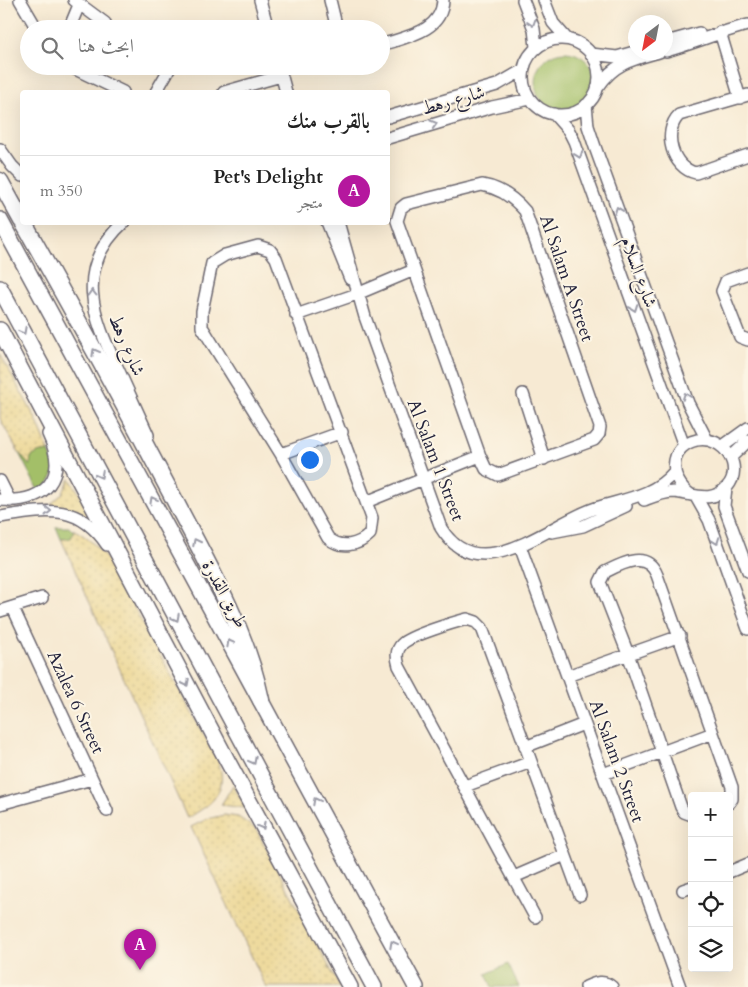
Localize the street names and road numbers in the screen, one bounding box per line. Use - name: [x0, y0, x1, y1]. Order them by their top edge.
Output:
- street label: شارع رهط: [418, 80, 488, 123]
- street label: Al Salam A Street: [533, 212, 600, 345]
- street label: شارع السلام: [611, 233, 663, 312]
- street label: شارع رهط: [101, 310, 151, 381]
- street label: Al Salam 1 Street: [401, 396, 470, 525]
- street label: طريق القدرة: [196, 556, 253, 633]
- street label: Azalea 6 Street: [41, 646, 111, 758]
- street label: Al Salam 2 Street: [583, 696, 650, 826]

